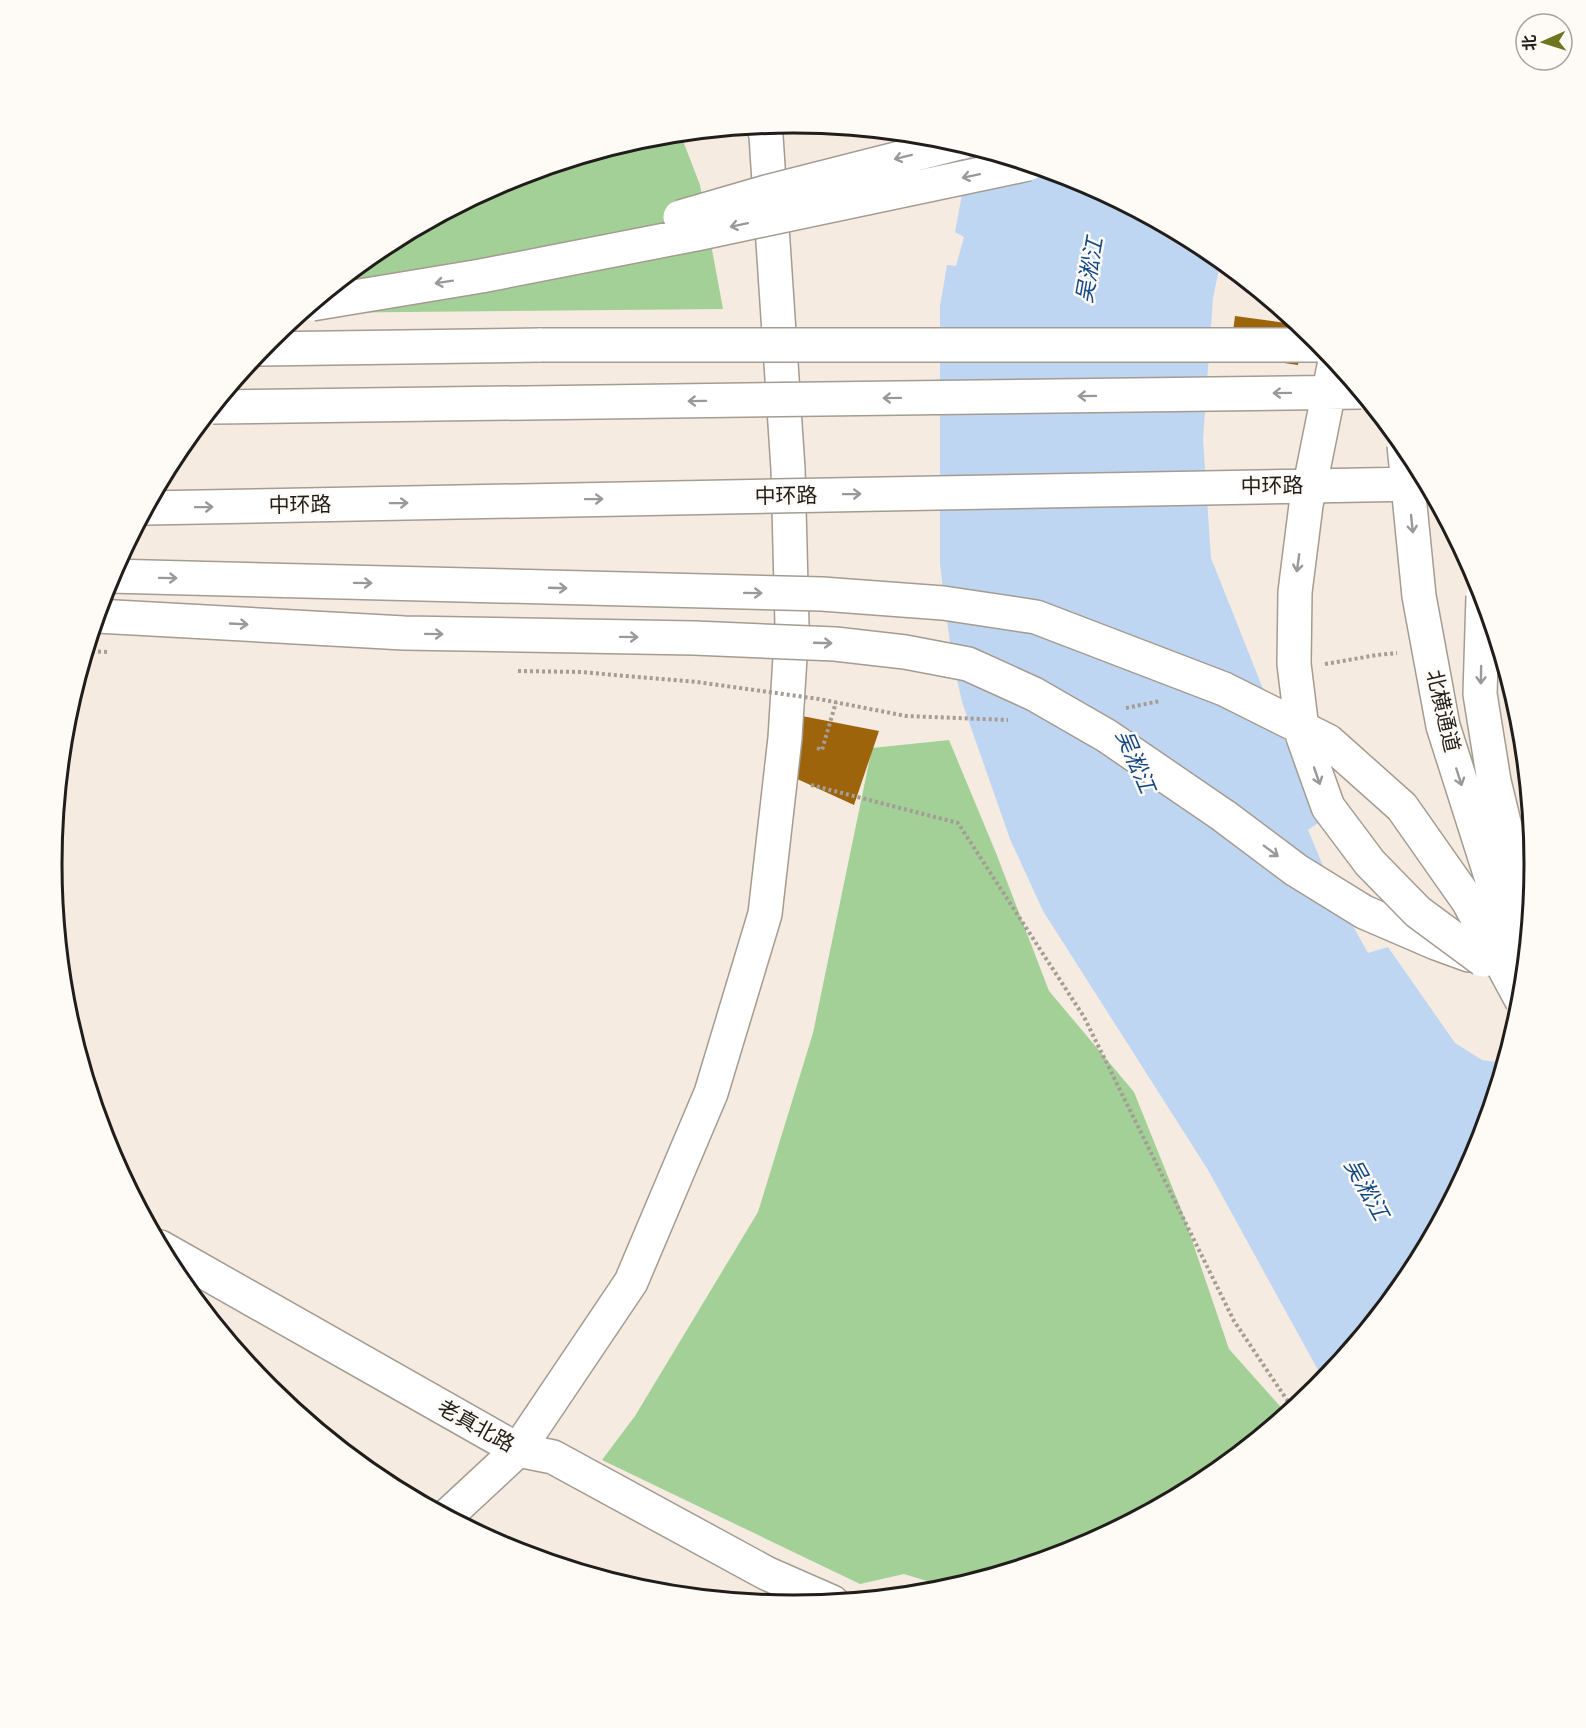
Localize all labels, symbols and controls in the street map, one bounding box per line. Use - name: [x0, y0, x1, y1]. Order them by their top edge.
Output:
- north arrow: [1514, 12, 1574, 72]
- text: 北: [1520, 34, 1539, 51]
- one-way arrow: [893, 152, 912, 164]
- one-way arrow: [962, 171, 981, 182]
- one-way arrow: [730, 220, 749, 231]
- water label: 吴淞江: [1070, 233, 1108, 305]
- one-way arrow: [435, 276, 455, 287]
- one-way arrow: [1272, 387, 1292, 399]
- one-way arrow: [1077, 390, 1097, 402]
- one-way arrow: [882, 392, 902, 404]
- one-way arrow: [687, 395, 707, 407]
- street label: 中环路: [1240, 472, 1304, 499]
- street label: 中环路: [754, 482, 818, 509]
- one-way arrow: [842, 489, 862, 500]
- street label: 中环路: [268, 491, 332, 518]
- one-way arrow: [584, 494, 604, 505]
- one-way arrow: [389, 497, 409, 509]
- one-way arrow: [194, 501, 214, 513]
- one-way arrow: [1407, 514, 1418, 534]
- one-way arrow: [1293, 553, 1304, 573]
- one-way arrow: [157, 572, 177, 584]
- one-way arrow: [352, 577, 372, 588]
- one-way arrow: [547, 582, 567, 593]
- one-way arrow: [742, 587, 762, 599]
- one-way arrow: [228, 619, 248, 630]
- one-way arrow: [423, 628, 443, 640]
- one-way arrow: [618, 631, 638, 643]
- one-way arrow: [813, 638, 833, 649]
- one-way arrow: [1475, 665, 1486, 685]
- street label: 北横通道: [1422, 667, 1465, 755]
- water label: 吴淞江: [1111, 726, 1162, 798]
- one-way arrow: [1312, 766, 1323, 785]
- one-way arrow: [1454, 767, 1465, 786]
- one-way arrow: [1263, 844, 1279, 857]
- water label: 吴淞江: [1340, 1154, 1395, 1226]
- street label: 老真北路: [433, 1394, 519, 1457]

